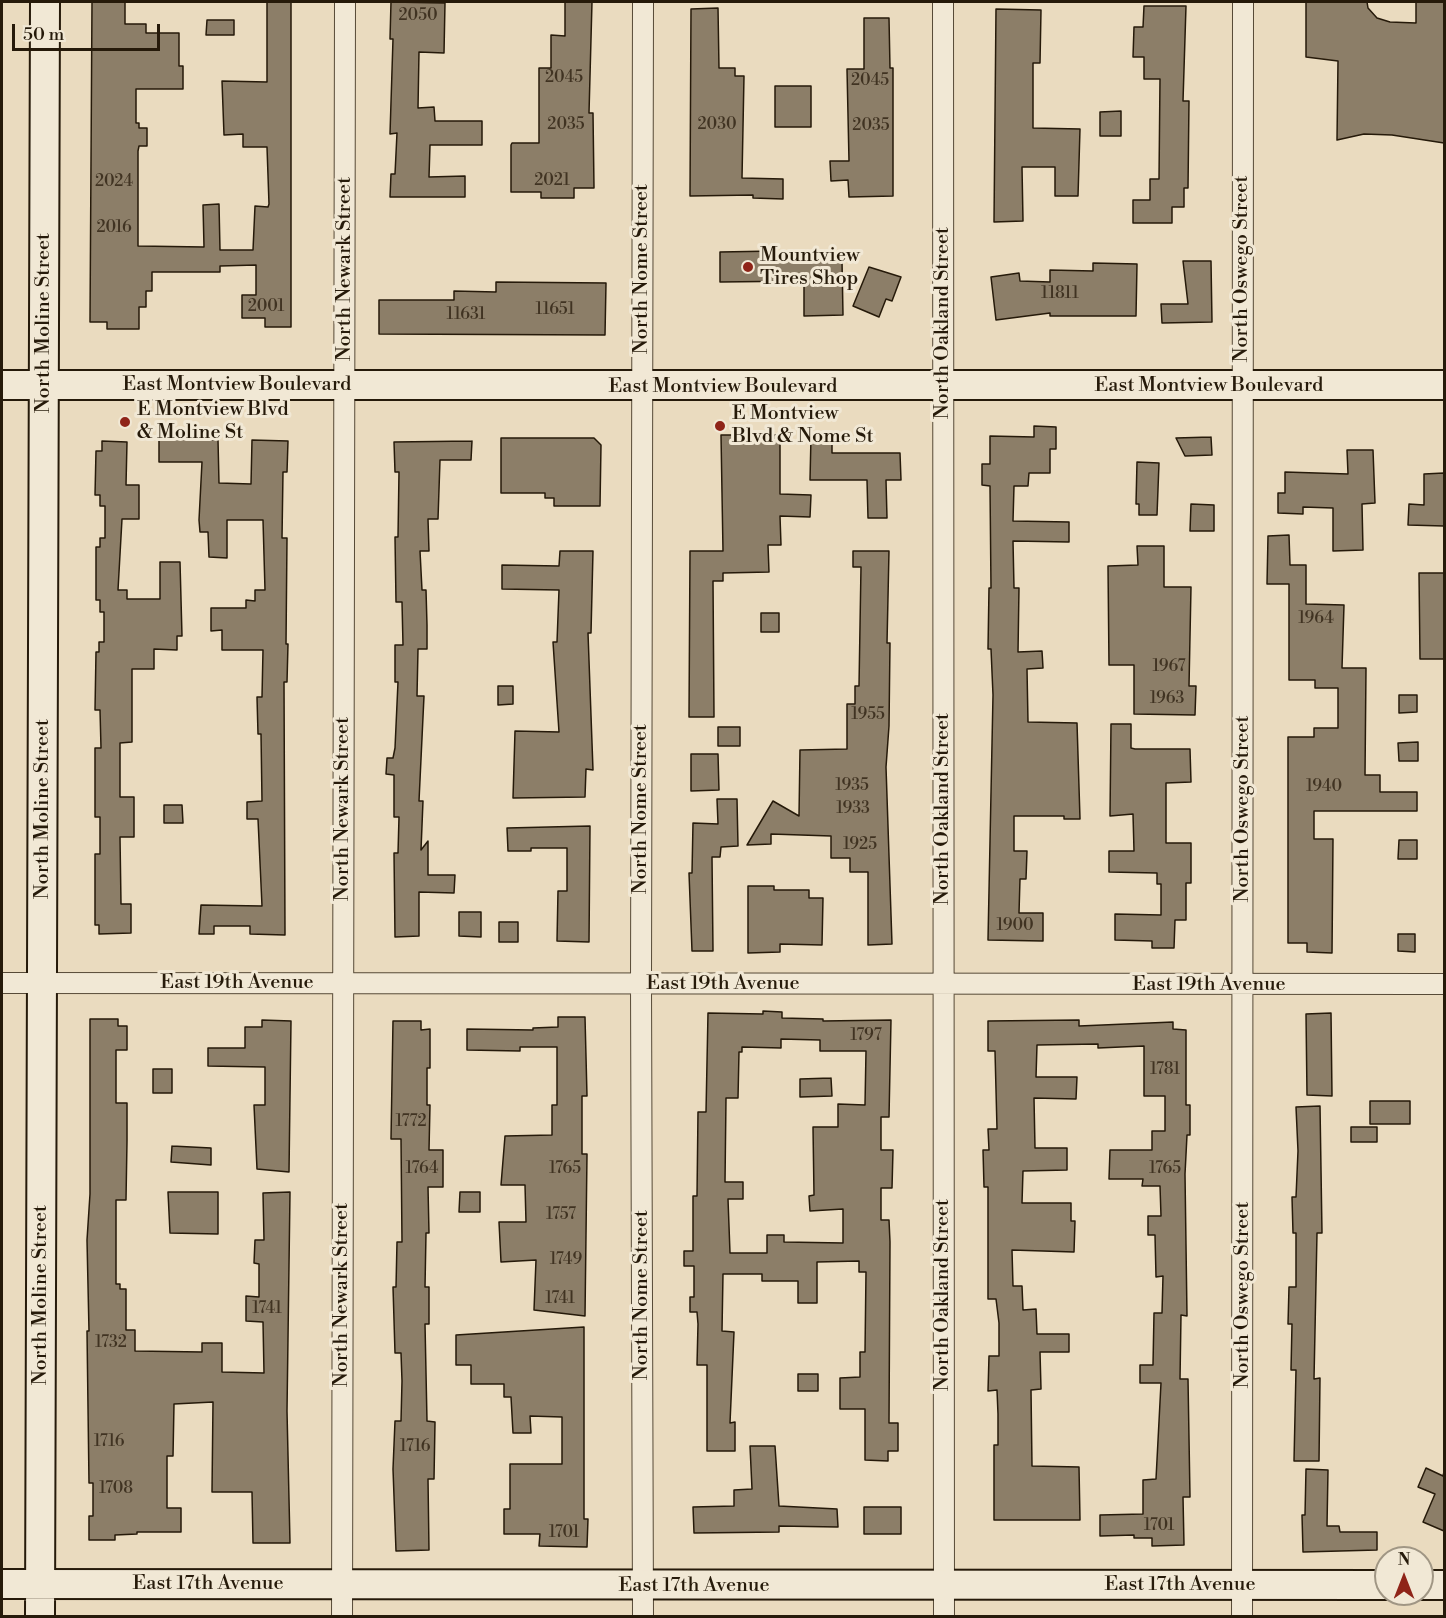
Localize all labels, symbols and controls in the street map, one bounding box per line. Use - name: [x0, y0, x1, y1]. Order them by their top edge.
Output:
- house number: 2050: [398, 6, 438, 26]
- scale bar: [15, 12, 164, 50]
- text: 50 m: [23, 23, 64, 46]
- house number: 2045: [545, 68, 583, 88]
- house number: 2045: [851, 71, 889, 91]
- house number: 2035: [547, 115, 585, 135]
- house number: 2030: [697, 115, 737, 135]
- house number: 2035: [852, 116, 890, 136]
- house number: 2021: [534, 171, 570, 191]
- house number: 2024: [95, 172, 133, 192]
- street label: North Oswego Street: [1230, 175, 1254, 363]
- street label: North Newark Street: [333, 177, 357, 361]
- street label: North Nome Street: [630, 184, 654, 354]
- house number: 2016: [96, 218, 132, 238]
- street label: North Oakland Street: [931, 227, 955, 419]
- street label: North Moline Street: [32, 233, 56, 413]
- place label: Mountview Tires Shop: [760, 244, 860, 291]
- marker: Mountview Tires Shop: [741, 260, 755, 274]
- house number: 11811: [1041, 284, 1079, 304]
- house number: 2001: [248, 297, 284, 317]
- house number: 11651: [535, 300, 575, 320]
- house number: 11631: [447, 305, 485, 325]
- street label: East Montview Boulevard: [123, 373, 351, 397]
- street label: East Montview Boulevard: [1095, 374, 1323, 398]
- street label: East Montview Boulevard: [609, 375, 837, 399]
- place label: E Montview Blvd & Moline St: [137, 398, 288, 445]
- place label: E Montview Blvd & Nome St: [732, 402, 874, 449]
- marker: E Montview Blvd & Moline St: [118, 415, 132, 429]
- marker: E Montview Blvd & Nome St: [713, 419, 727, 433]
- house number: 1964: [1298, 609, 1334, 629]
- house number: 1967: [1153, 657, 1185, 677]
- house number: 1963: [1150, 689, 1184, 709]
- house number: 1955: [851, 705, 885, 725]
- street label: North Oakland Street: [931, 713, 955, 905]
- street label: North Oswego Street: [1231, 715, 1255, 903]
- street label: North Newark Street: [331, 717, 355, 901]
- street label: North Moline Street: [31, 719, 55, 899]
- street label: North Nome Street: [629, 724, 653, 894]
- house number: 1935: [835, 776, 869, 796]
- house number: 1940: [1306, 777, 1342, 797]
- house number: 1933: [836, 799, 870, 819]
- house number: 1925: [843, 835, 877, 855]
- house number: 1900: [996, 916, 1034, 936]
- street label: East 19th Avenue: [160, 971, 314, 995]
- street label: East 19th Avenue: [646, 972, 800, 996]
- street label: East 19th Avenue: [1132, 973, 1286, 997]
- house number: 1797: [850, 1026, 882, 1046]
- house number: 1781: [1150, 1060, 1180, 1080]
- house number: 1772: [395, 1112, 427, 1132]
- house number: 1764: [405, 1159, 439, 1179]
- house number: 1765: [549, 1159, 581, 1179]
- house number: 1765: [1149, 1159, 1181, 1179]
- street label: North Oakland Street: [931, 1199, 955, 1391]
- street label: North Oswego Street: [1231, 1201, 1255, 1389]
- street label: North Newark Street: [330, 1203, 354, 1387]
- street label: North Moline Street: [29, 1205, 53, 1385]
- house number: 1757: [546, 1205, 576, 1225]
- street label: North Nome Street: [630, 1210, 654, 1380]
- house number: 1749: [550, 1250, 582, 1270]
- house number: 1741: [545, 1289, 575, 1309]
- house number: 1741: [252, 1299, 282, 1319]
- house number: 1732: [95, 1333, 127, 1353]
- house number: 1716: [94, 1432, 124, 1452]
- house number: 1716: [400, 1437, 430, 1457]
- house number: 1708: [99, 1479, 133, 1499]
- house number: 1701: [1144, 1516, 1174, 1536]
- house number: 1701: [549, 1523, 579, 1543]
- north arrow: [1374, 1546, 1434, 1606]
- text: N: [1398, 1550, 1410, 1570]
- street label: East 17th Avenue: [133, 1572, 283, 1596]
- street label: East 17th Avenue: [1105, 1573, 1255, 1597]
- street label: East 17th Avenue: [619, 1574, 769, 1598]

